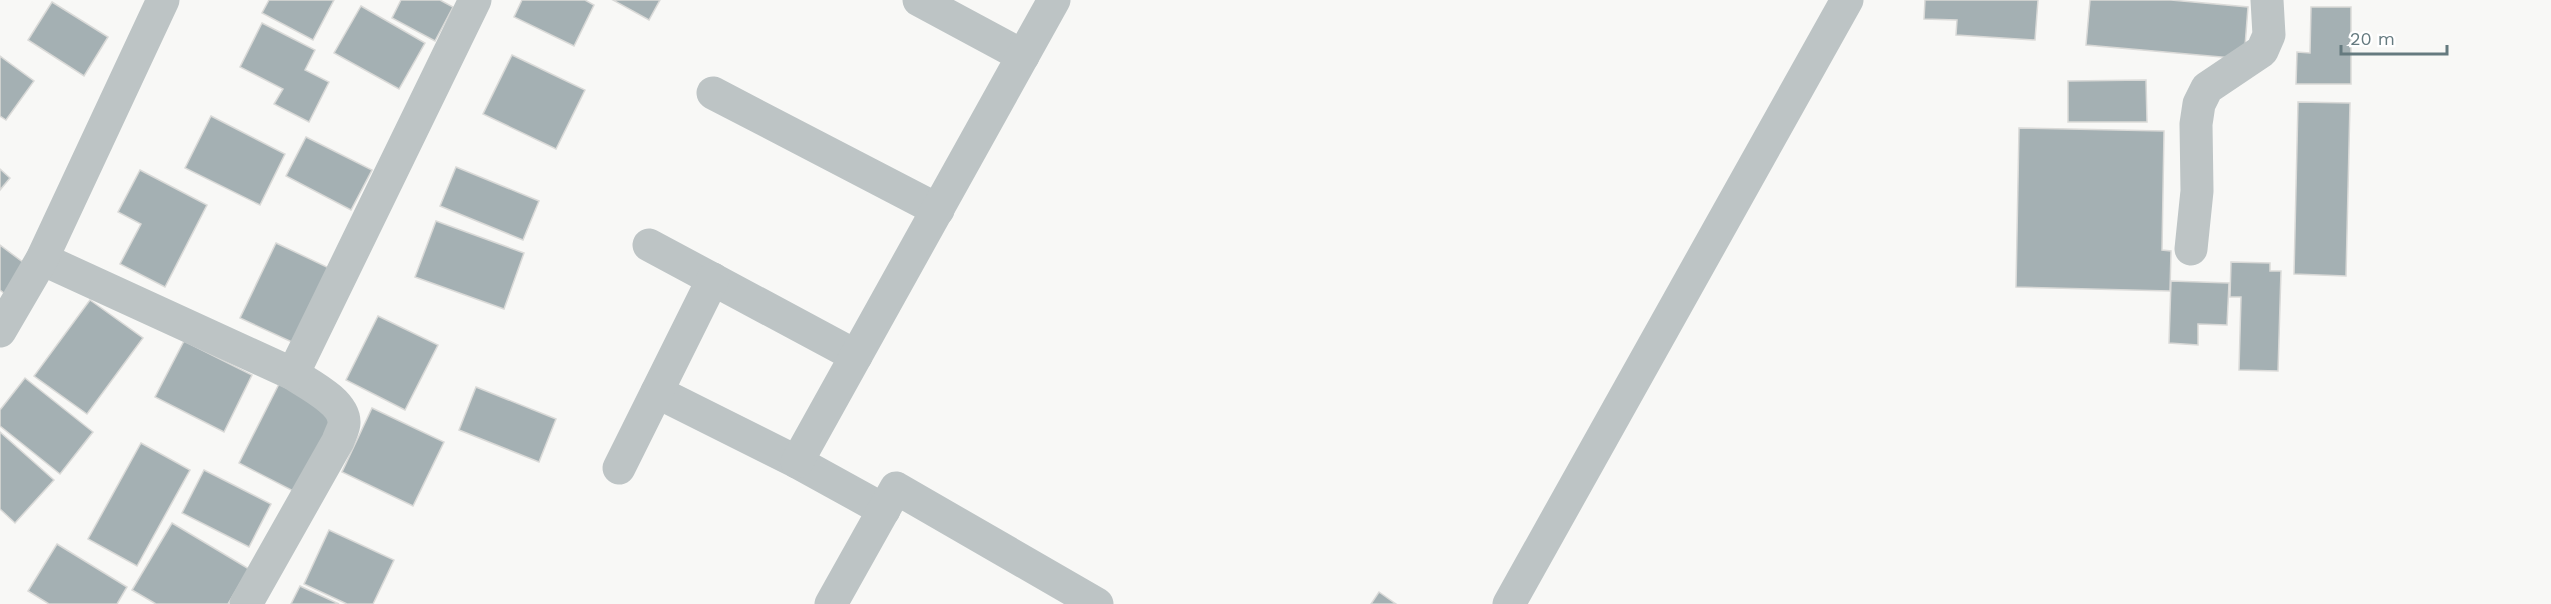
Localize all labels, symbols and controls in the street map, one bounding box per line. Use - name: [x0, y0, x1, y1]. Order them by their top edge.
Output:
- scale bar: [2341, 18, 2448, 56]
- text: 20 m: [2350, 28, 2395, 49]

